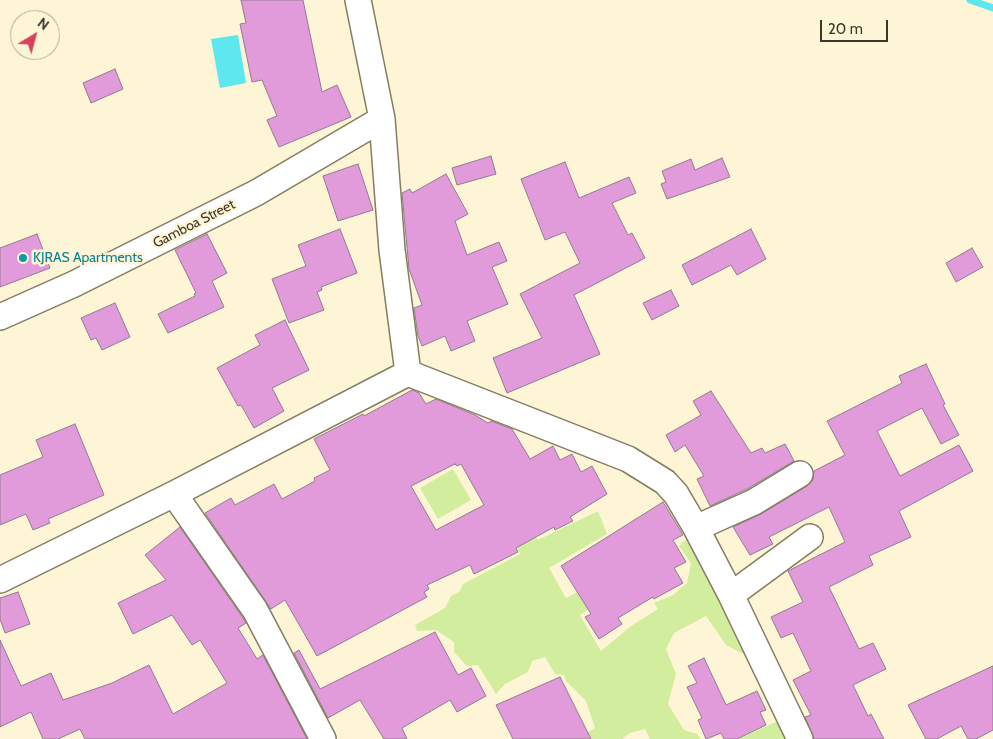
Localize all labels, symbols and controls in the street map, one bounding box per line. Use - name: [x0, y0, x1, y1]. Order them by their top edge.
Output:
- north arrow: [10, 10, 60, 60]
- scale bar: [823, 10, 890, 42]
- text: N: [34, 14, 53, 34]
- text: 20 m: [828, 20, 863, 38]
- street label: Gamboa Street: [150, 196, 238, 252]
- place label: KJRAS Apartments: [33, 250, 143, 266]
- marker: KJRAS Apartments: [17, 252, 29, 264]

